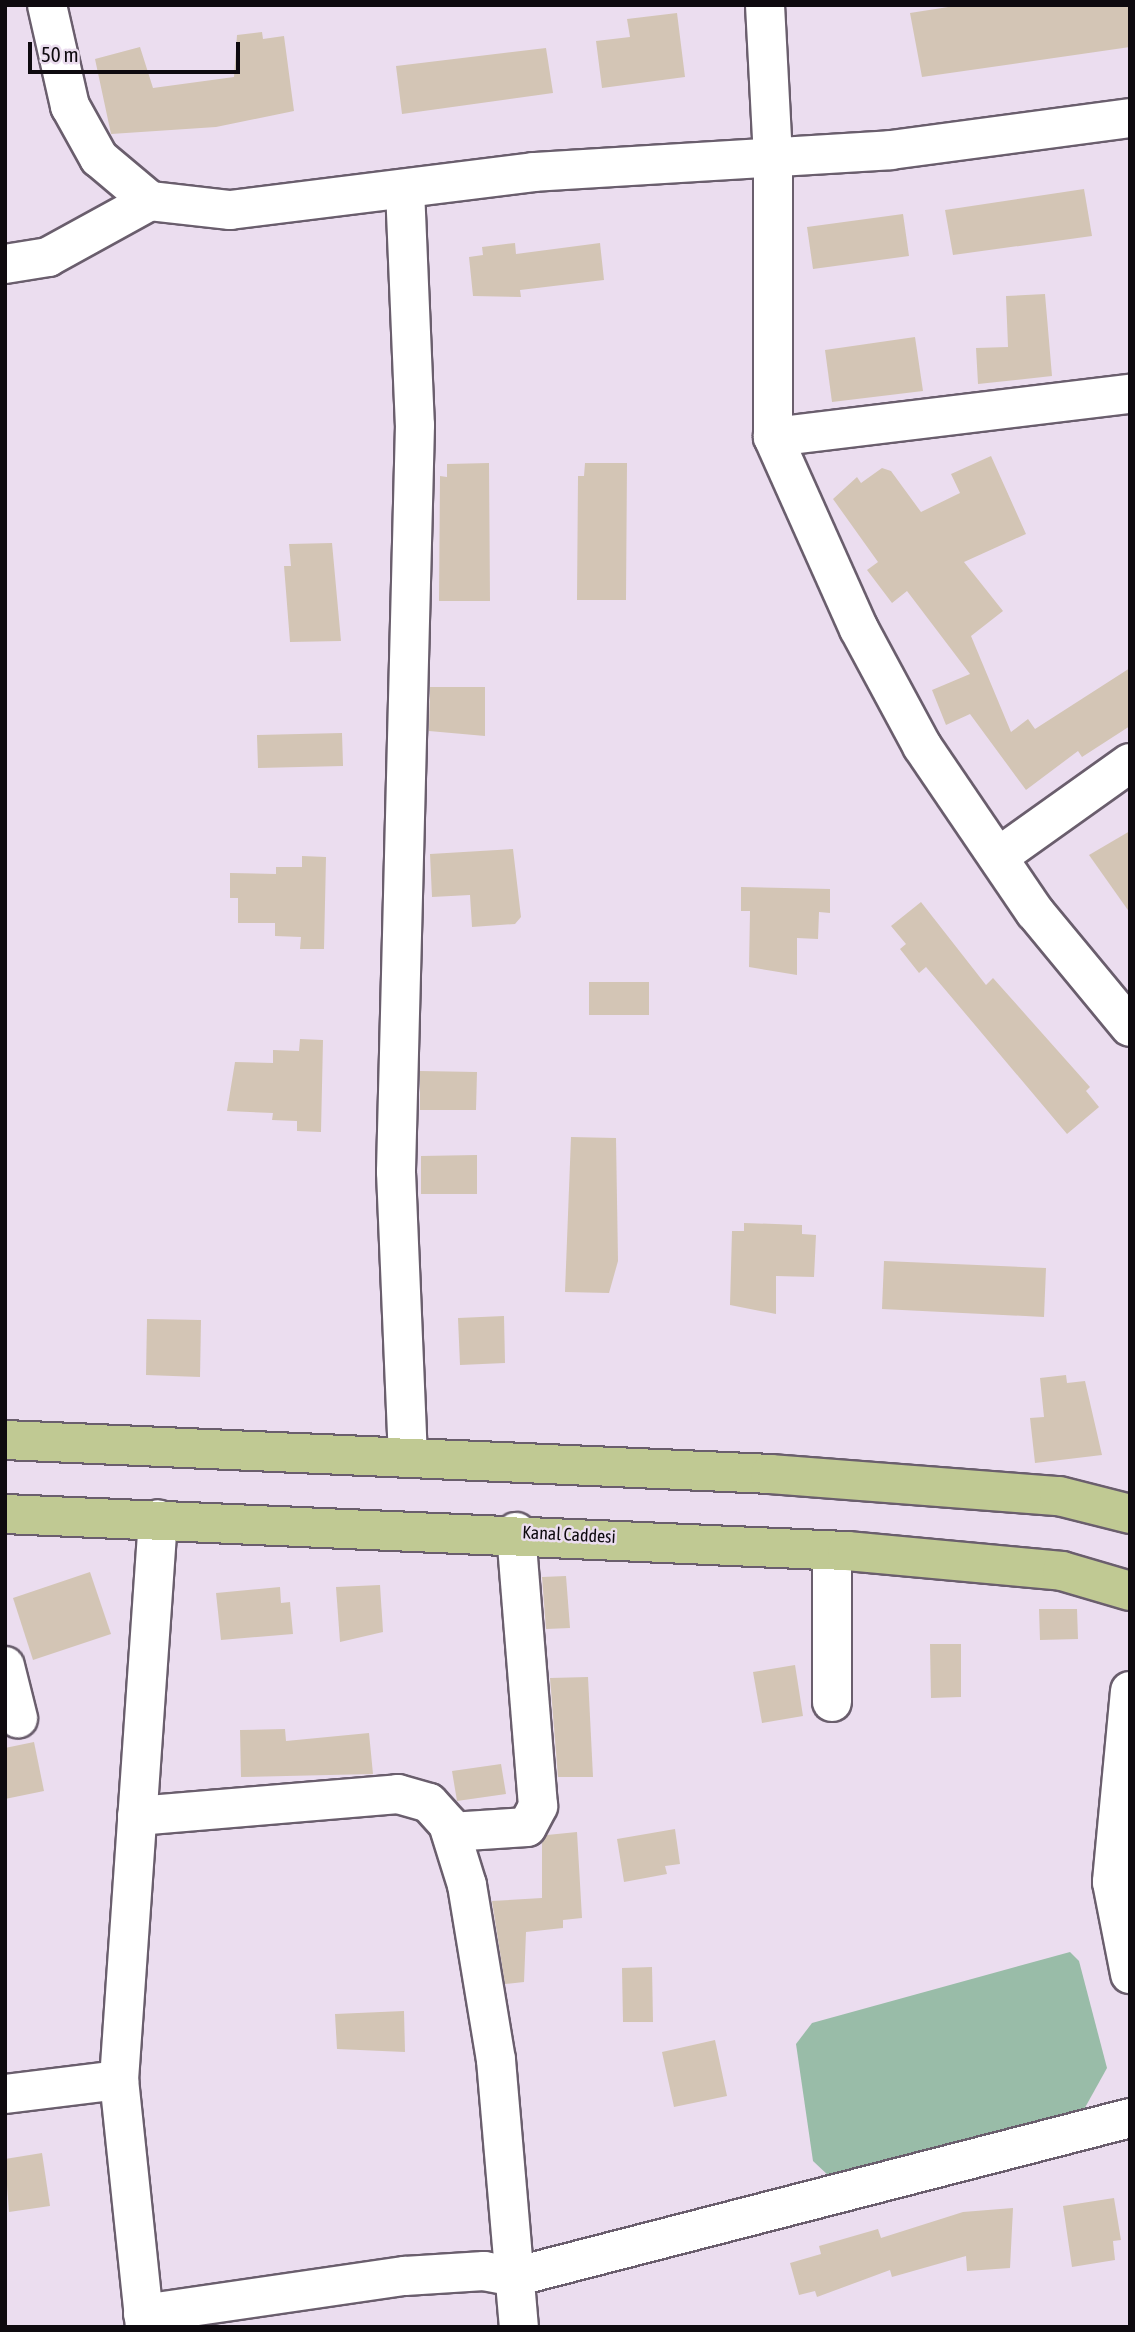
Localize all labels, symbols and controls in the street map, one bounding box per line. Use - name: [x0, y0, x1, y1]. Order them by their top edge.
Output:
- scale bar: [32, 28, 243, 72]
- text: 50 m: [41, 42, 79, 66]
- street label: Kanal Caddesi: [522, 1522, 616, 1548]

